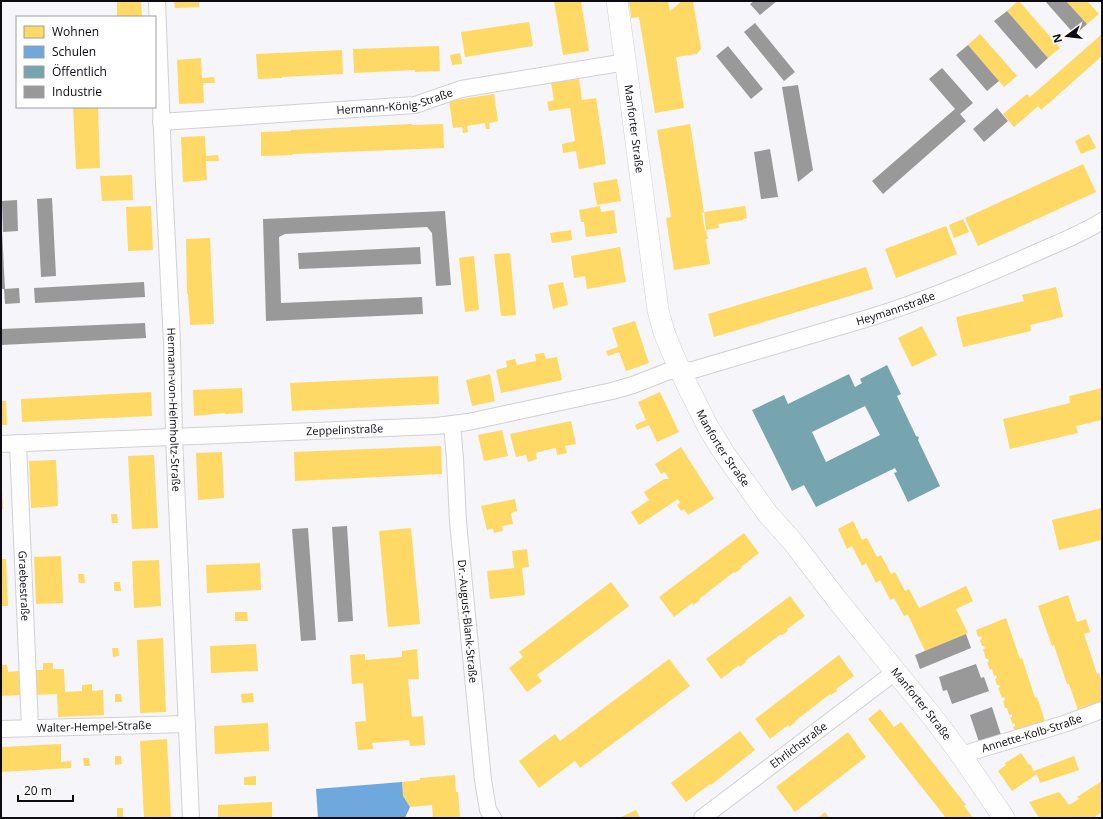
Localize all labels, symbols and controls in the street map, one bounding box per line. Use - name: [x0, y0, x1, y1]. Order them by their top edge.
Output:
- legend: [16, 16, 156, 108]
- north arrow: [1047, 16, 1087, 56]
- text: Wohnen: [52, 23, 99, 40]
- text: N: [1048, 32, 1065, 45]
- text: Schulen: [52, 43, 96, 60]
- text: Öffentlich: [52, 63, 107, 80]
- text: Industrie: [52, 83, 102, 100]
- street label: Hermann-König-Straße: [336, 84, 455, 117]
- street label: Manforter Straße: [622, 84, 648, 174]
- street label: Heymannstraße: [854, 288, 937, 328]
- street label: Hermann-von-Helmholtz-Straße: [164, 327, 184, 492]
- street label: Manforter Straße: [693, 407, 754, 489]
- street label: Zeppelinstraße: [306, 420, 384, 438]
- street label: Graebestraße: [16, 550, 33, 621]
- street label: Dr.-August-Blank-Straße: [455, 559, 482, 684]
- street label: Manforter Straße: [888, 664, 955, 743]
- street label: Annette-Kolb-Straße: [980, 710, 1084, 755]
- street label: Walter-Hempel-Straße: [36, 717, 151, 735]
- street label: Ehrlichstraße: [767, 718, 830, 771]
- scale bar: [18, 777, 73, 803]
- text: 20 m: [24, 782, 52, 799]

